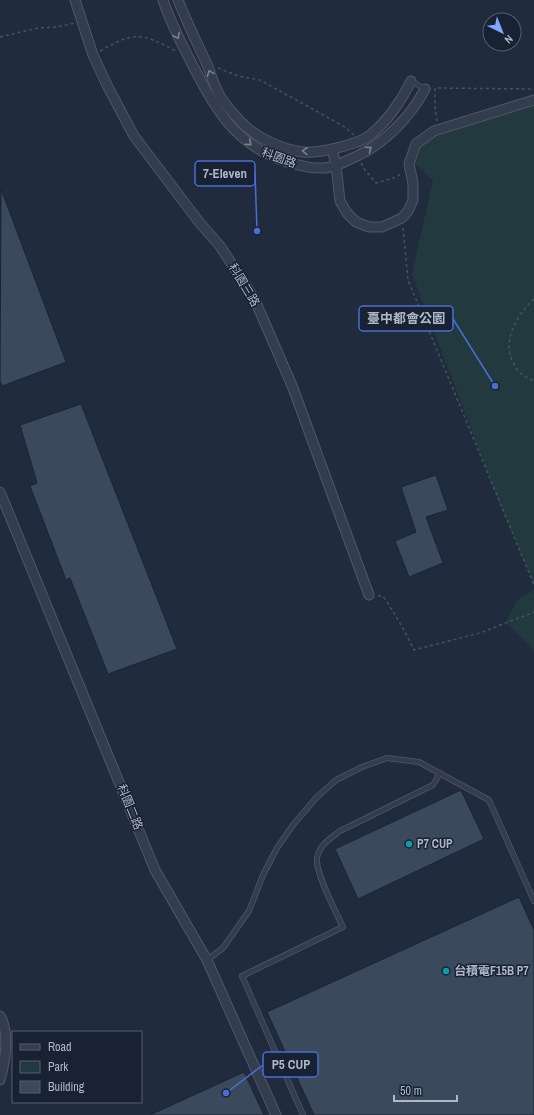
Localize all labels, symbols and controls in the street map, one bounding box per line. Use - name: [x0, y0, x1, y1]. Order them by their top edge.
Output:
- north arrow: [482, 12, 522, 52]
- one-way arrow: [173, 32, 180, 40]
- text: N: [502, 32, 516, 47]
- one-way arrow: [207, 70, 215, 77]
- one-way arrow: [245, 139, 252, 146]
- street label: 科園路: [259, 144, 299, 172]
- one-way arrow: [365, 146, 372, 154]
- one-way arrow: [302, 147, 308, 155]
- callout: 7-Eleven: [195, 161, 255, 186]
- text: 7-Eleven: [203, 165, 247, 182]
- street label: 科園三路: [225, 260, 263, 310]
- callout: 臺中都會公園: [359, 306, 453, 331]
- text: 臺中都會公園: [367, 310, 445, 327]
- street label: 科園二路: [114, 782, 146, 832]
- place label: P7 CUP: [417, 836, 453, 852]
- marker: P7 CUP: [404, 839, 414, 849]
- place label: 台積電F15B P7: [454, 963, 529, 979]
- marker: 台積電F15B P7: [441, 966, 451, 976]
- legend: [12, 1031, 142, 1103]
- text: Road: [48, 1039, 72, 1055]
- callout: P5 CUP: [263, 1052, 318, 1077]
- text: P5 CUP: [272, 1056, 310, 1073]
- text: Park: [48, 1059, 68, 1075]
- scale bar: [394, 1077, 457, 1103]
- text: Building: [48, 1079, 85, 1095]
- text: 50 m: [400, 1083, 422, 1099]

